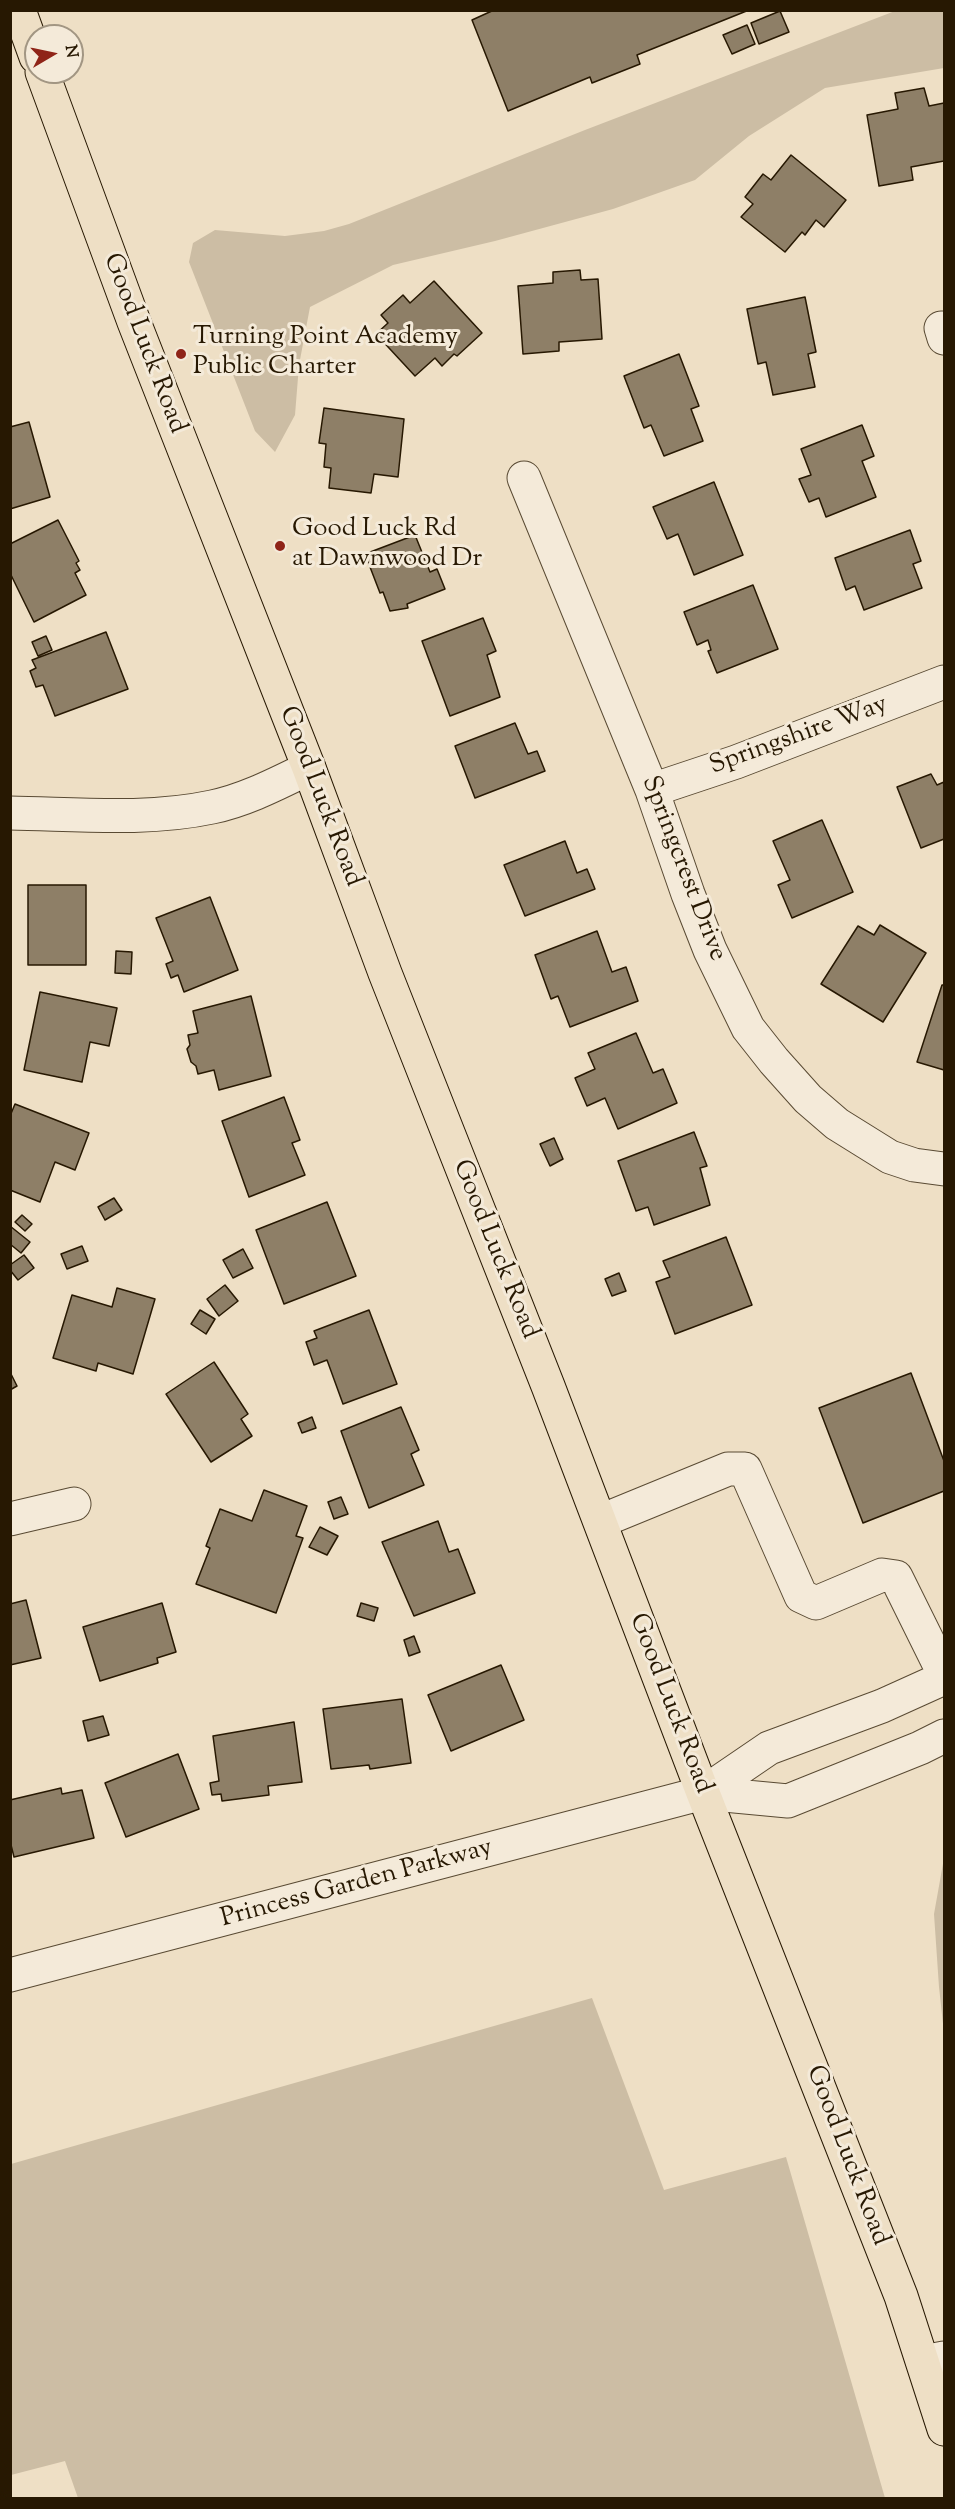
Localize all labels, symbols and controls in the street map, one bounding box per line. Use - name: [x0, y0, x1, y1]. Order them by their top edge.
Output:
- north arrow: [24, 24, 84, 84]
- text: N: [58, 43, 83, 60]
- street label: Good Luck Road: [94, 250, 192, 438]
- place label: Turning Point Academy Public Charter: [193, 323, 458, 384]
- marker: Turning Point Academy Public Charter: [174, 347, 188, 361]
- place label: Good Luck Rd at Dawnwood Dr: [292, 515, 482, 576]
- marker: Good Luck Rd at Dawnwood Dr: [273, 539, 287, 553]
- street label: Springshire Way: [706, 690, 892, 784]
- street label: Good Luck Road: [270, 703, 368, 891]
- street label: Springcrest Drive: [632, 772, 732, 966]
- street label: Good Luck Road: [444, 1156, 544, 1344]
- street label: Good Luck Road: [620, 1610, 718, 1798]
- street label: Princess Garden Parkway: [218, 1834, 496, 1936]
- street label: Good Luck Road: [797, 2062, 895, 2250]

